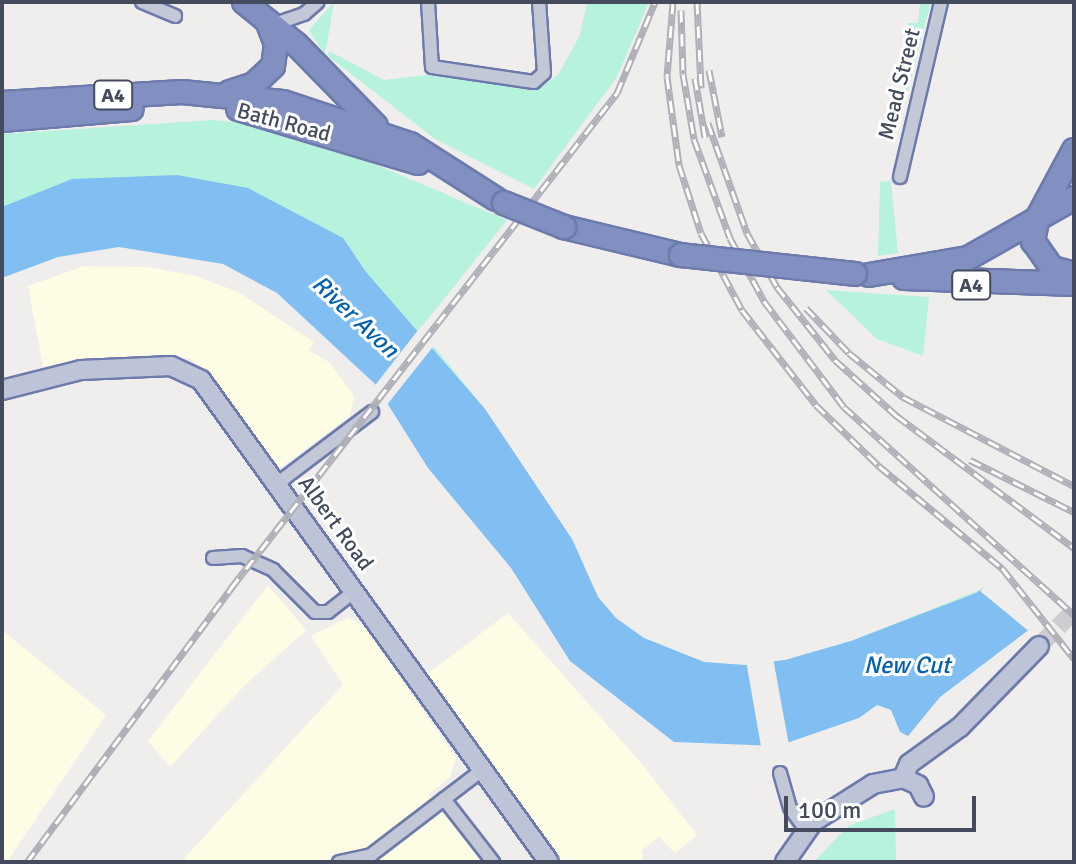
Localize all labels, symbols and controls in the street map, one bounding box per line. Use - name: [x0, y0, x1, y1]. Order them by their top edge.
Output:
- street label: Mead Street: [872, 26, 926, 142]
- road number: A4: [93, 79, 133, 111]
- street label: Bath Road: [234, 97, 334, 147]
- road number: A4: [951, 269, 991, 301]
- water label: River Avon: [306, 270, 404, 364]
- street label: Albert Road: [293, 471, 379, 575]
- water label: New Cut: [864, 652, 950, 680]
- scale bar: [788, 780, 980, 830]
- text: 100 m: [798, 795, 861, 825]

